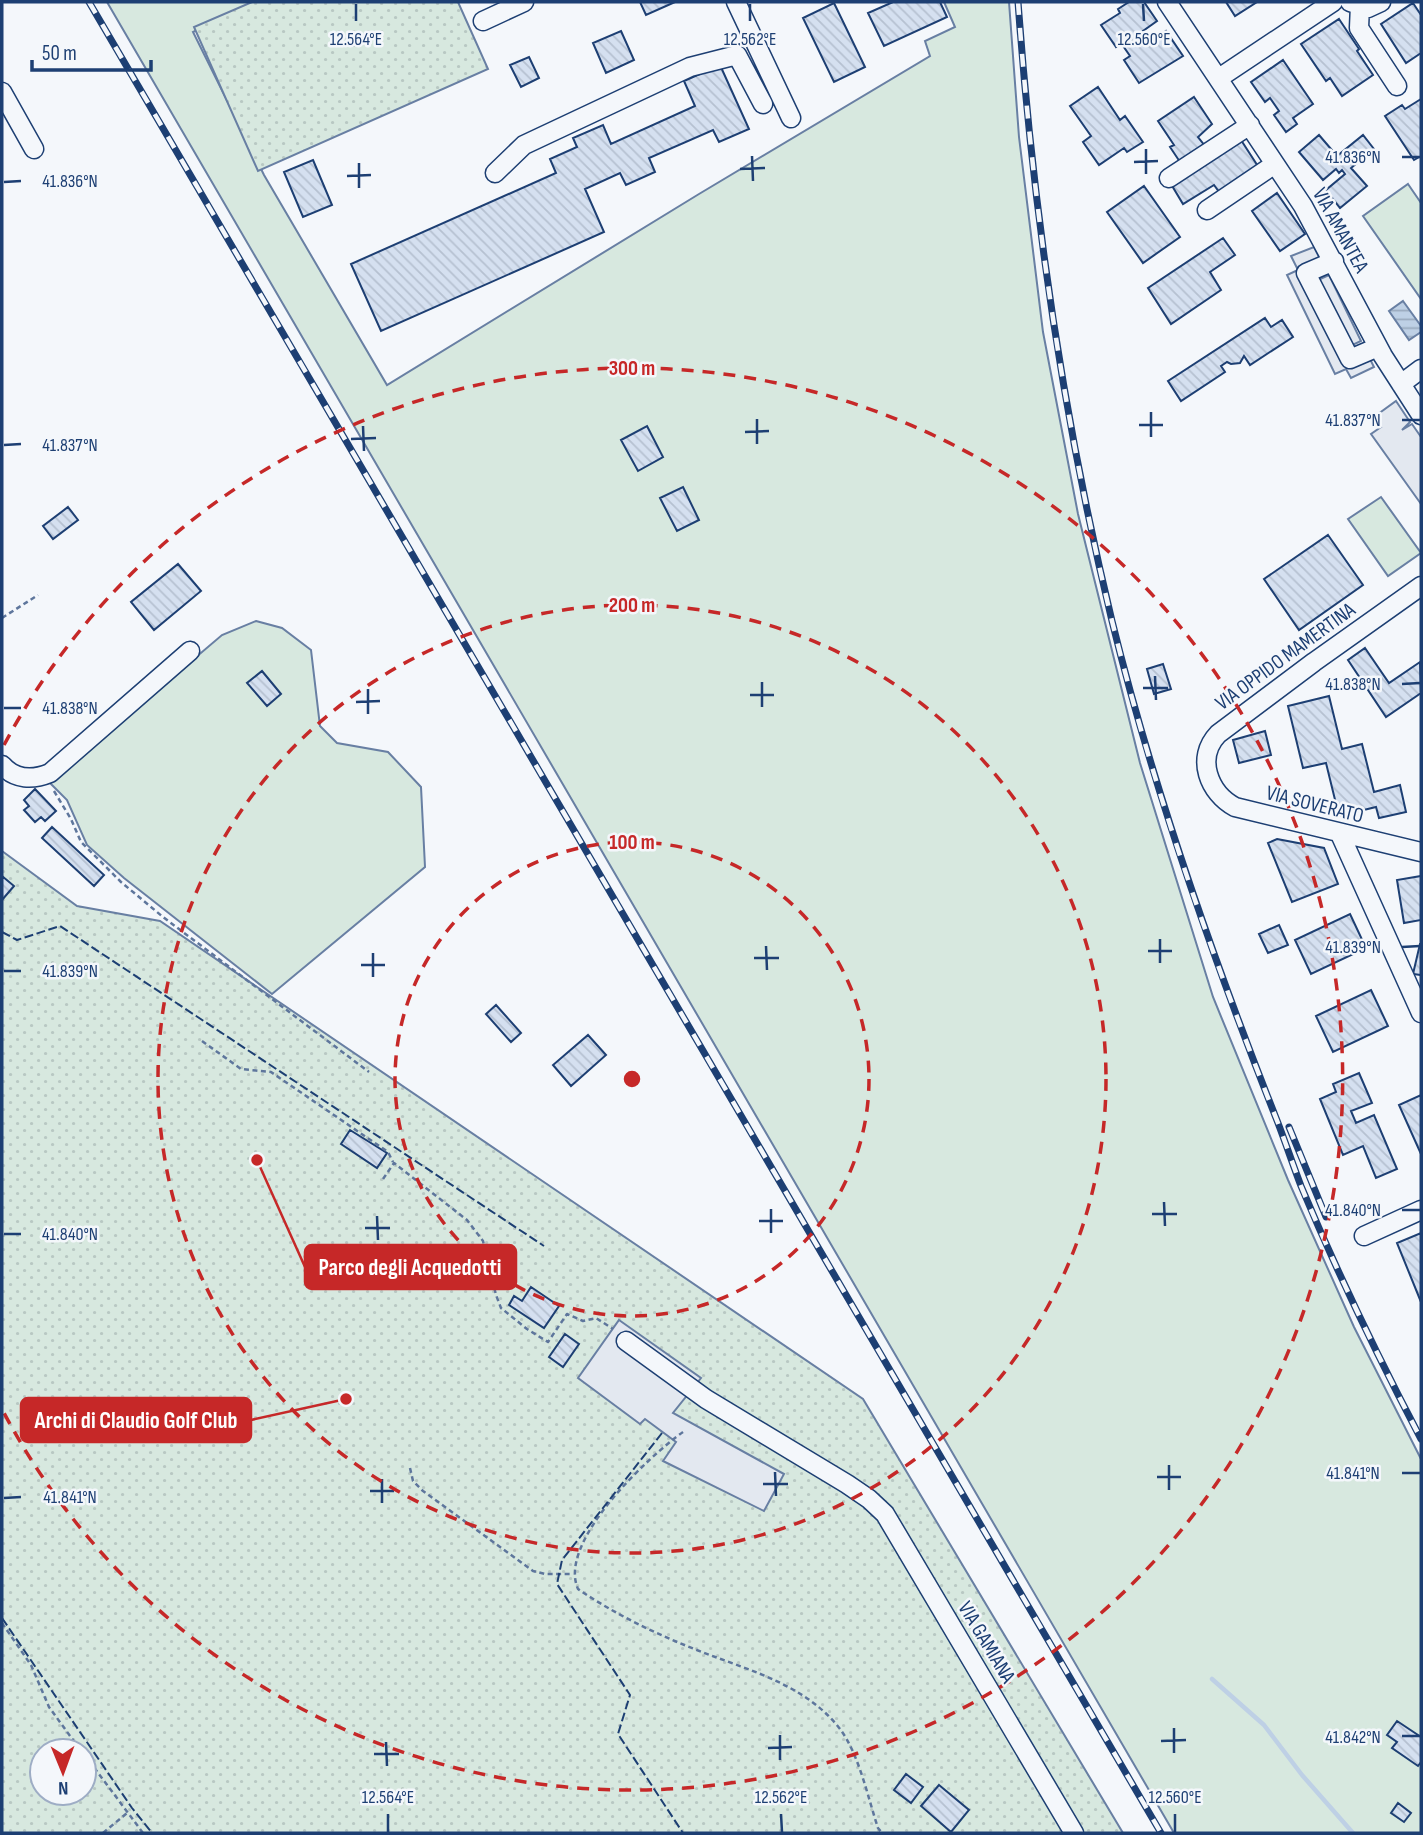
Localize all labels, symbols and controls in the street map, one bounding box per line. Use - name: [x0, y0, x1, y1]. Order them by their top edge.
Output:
- scale bar: [32, 28, 150, 72]
- text: 12.564°E: [330, 29, 382, 50]
- text: 12.562°E: [724, 29, 776, 50]
- text: 12.560°E: [1117, 29, 1171, 50]
- text: 50 m: [42, 41, 77, 66]
- text: 41.836°N: [1325, 147, 1381, 168]
- text: 41.836°N: [42, 171, 98, 192]
- street label: VIA AMANTEA: [1307, 183, 1375, 278]
- text: 300 m: [609, 356, 655, 381]
- text: 41.837°N: [1325, 410, 1381, 431]
- text: 41.837°N: [42, 435, 98, 456]
- text: 200 m: [609, 593, 655, 618]
- street label: VIA OPPIDO MAMERTINA: [1210, 597, 1361, 716]
- text: 41.838°N: [1325, 674, 1381, 695]
- text: 41.838°N: [42, 698, 98, 719]
- street label: VIA SOVERATO: [1264, 780, 1366, 829]
- text: 100 m: [609, 830, 655, 855]
- text: 41.839°N: [1325, 937, 1381, 958]
- text: 41.839°N: [42, 961, 98, 982]
- centre of rings: [620, 1067, 644, 1091]
- text: 41.840°N: [1325, 1200, 1381, 1221]
- text: 41.840°N: [42, 1224, 98, 1245]
- callout: Parco degli Acquedotti: [305, 1245, 516, 1289]
- text: Parco degli Acquedotti: [318, 1254, 502, 1282]
- callout: Archi di Claudio Golf Club: [21, 1398, 251, 1442]
- text: Archi di Claudio Golf Club: [34, 1407, 237, 1435]
- text: 41.841°N: [1326, 1463, 1380, 1484]
- text: 41.841°N: [43, 1487, 97, 1508]
- street label: VIA GAMIANA: [952, 1597, 1021, 1689]
- text: 41.842°N: [1325, 1727, 1381, 1748]
- north arrow: [28, 1737, 98, 1807]
- text: N: [58, 1776, 69, 1799]
- text: 12.564°E: [362, 1787, 414, 1808]
- text: 12.562°E: [755, 1787, 807, 1808]
- text: 12.560°E: [1148, 1787, 1202, 1808]

